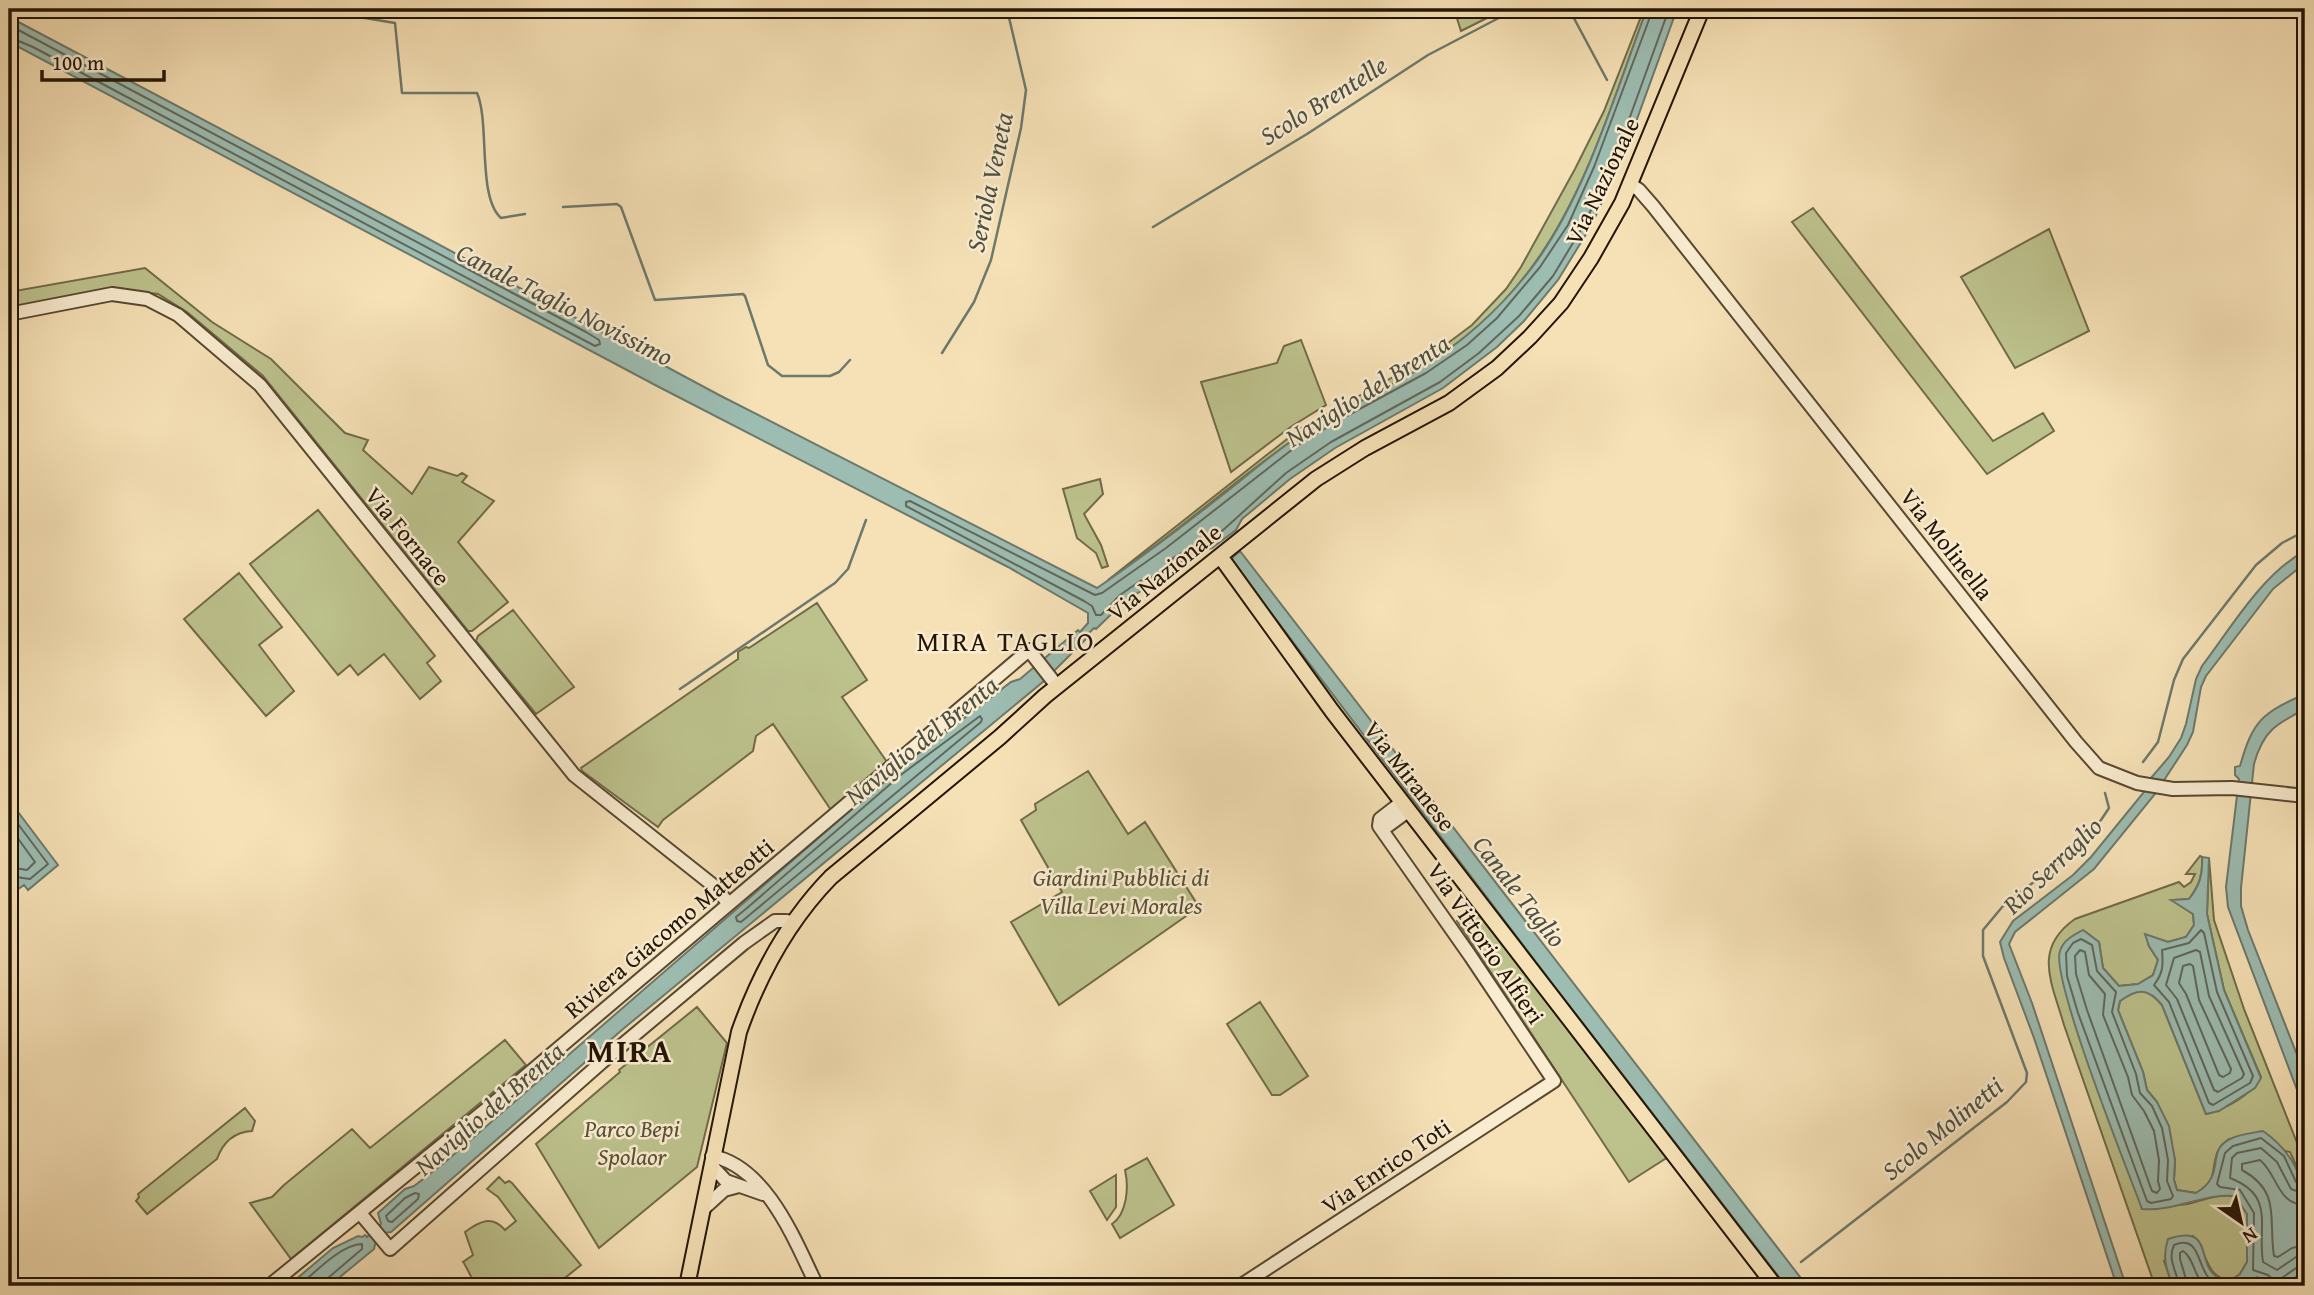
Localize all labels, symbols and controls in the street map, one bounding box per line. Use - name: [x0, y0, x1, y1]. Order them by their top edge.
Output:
- scale bar: [42, 38, 164, 82]
- water label: Scolo Brentelle: [1252, 45, 1394, 155]
- text: 100 m: [52, 47, 104, 78]
- water label: Seriola Veneta: [955, 108, 1023, 256]
- street label: Via Nazionale: [1556, 111, 1648, 251]
- water label: Canale Taglio Novissimo: [450, 232, 680, 376]
- water label: Naviglio del Brenta: [1276, 324, 1457, 457]
- street label: Via Fornace: [357, 479, 459, 593]
- street label: Via Molinella: [1892, 480, 2002, 608]
- street label: Via Nazionale: [1099, 515, 1229, 629]
- district label: MIRA TAGLIO: [916, 620, 1096, 661]
- water label: Naviglio del Brenta: [835, 666, 1006, 815]
- street label: Via Miranese: [1356, 713, 1464, 839]
- water label: Rio Serraglio: [1992, 807, 2111, 923]
- water label: Canale Taglio: [1464, 827, 1576, 955]
- street label: Riviera Giacomo Matteotti: [557, 830, 782, 1026]
- street label: Via Vittorio Alfieri: [1419, 855, 1553, 1031]
- park label: Giardini Pubblici di Villa Levi Morales: [1033, 860, 1209, 923]
- district label: MIRA: [587, 1027, 673, 1074]
- water label: Naviglio del Brenta: [405, 1032, 573, 1185]
- water label: Scolo Molinetti: [1873, 1066, 2012, 1189]
- street label: Via Enrico Toti: [1314, 1110, 1458, 1222]
- park label: Parco Bepi Spolaor: [583, 1111, 680, 1174]
- north arrow: [2206, 1186, 2276, 1256]
- text: N: [2237, 1221, 2264, 1251]

